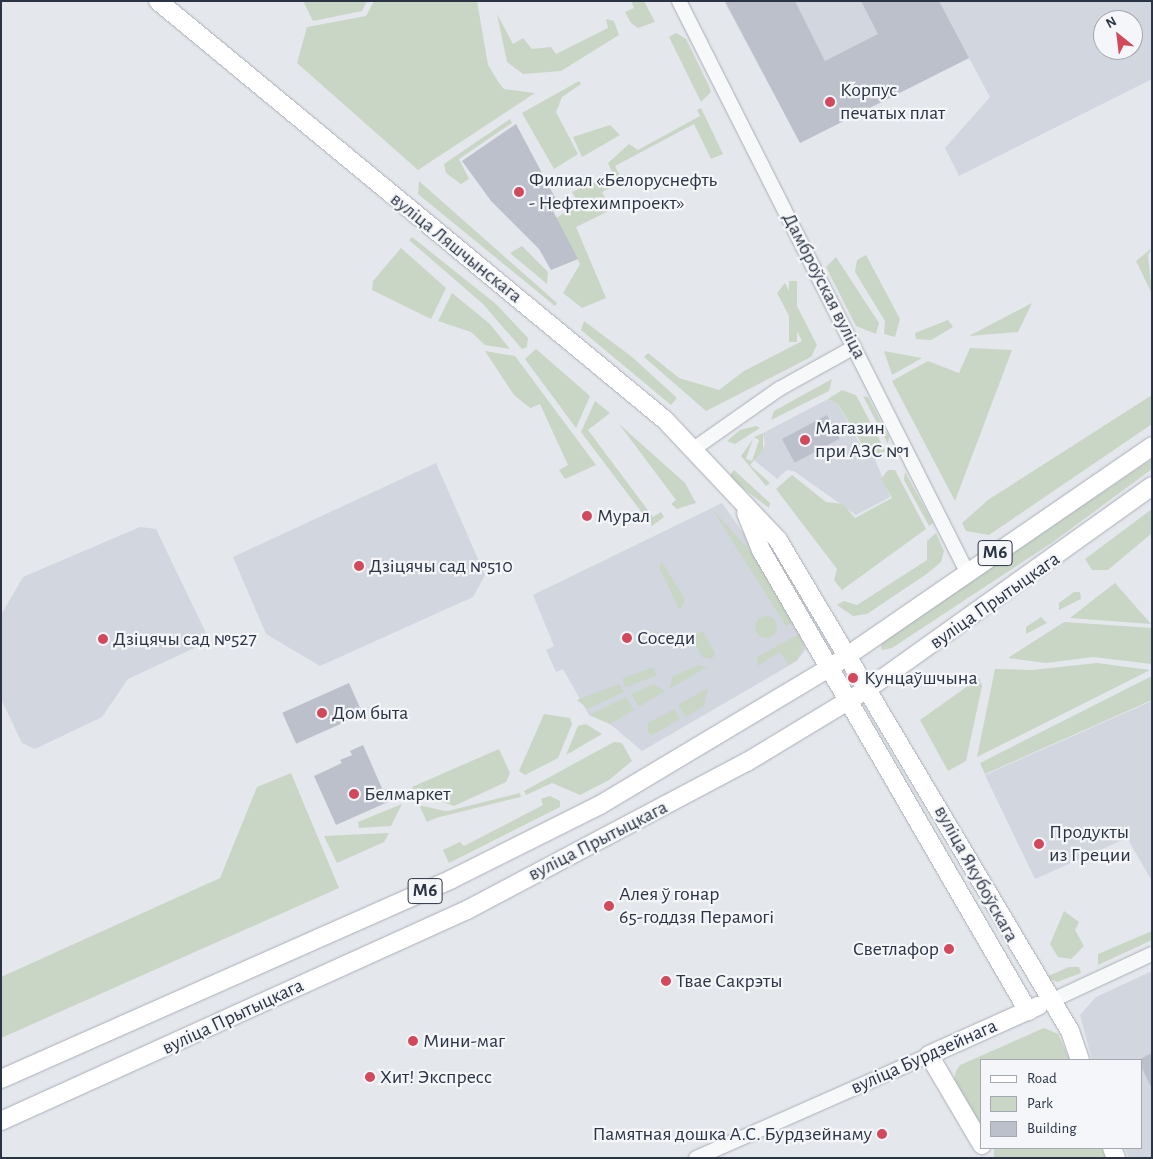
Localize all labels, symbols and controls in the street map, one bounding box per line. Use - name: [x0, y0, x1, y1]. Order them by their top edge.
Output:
- north arrow: [1093, 10, 1143, 60]
- text: N: [1104, 14, 1119, 31]
- place label: Корпус печатых плат: [840, 78, 945, 125]
- marker: Корпус печатых плат: [824, 96, 836, 108]
- place label: Филиал «Белоруснефть - Нефтехимпроект»: [529, 168, 717, 215]
- marker: Филиал «Белоруснефть - Нефтехимпроект»: [513, 186, 525, 198]
- street label: вуліца Ляшчынскага: [385, 187, 527, 309]
- street label: Дамброўская вуліца: [777, 209, 871, 363]
- place label: Магазин при АЗС №1: [815, 416, 910, 463]
- marker: Магазин при АЗС №1: [799, 434, 811, 446]
- place label: Мурал: [597, 504, 650, 528]
- marker: Мурал: [581, 510, 593, 522]
- road number: М6: [978, 536, 1012, 570]
- street label: вуліца Прытыцкага: [925, 547, 1065, 655]
- place label: Дзіцячы сад №510: [369, 554, 513, 578]
- marker: Дзіцячы сад №510: [353, 560, 365, 572]
- place label: Соседи: [637, 626, 695, 650]
- place label: Дзіцячы сад №527: [113, 627, 257, 651]
- marker: Соседи: [621, 632, 633, 644]
- marker: Дзіцячы сад №527: [97, 633, 109, 645]
- place label: Кунцаўшчына: [864, 666, 978, 690]
- marker: Кунцаўшчына: [846, 671, 860, 685]
- place label: Дом быта: [332, 701, 408, 725]
- marker: Дом быта: [316, 707, 328, 719]
- place label: Белмаркет: [364, 782, 450, 806]
- marker: Белмаркет: [348, 788, 360, 800]
- street label: вуліца Прытыцкага: [524, 795, 672, 887]
- street label: вуліца Якубоўскага: [928, 801, 1024, 947]
- place label: Продукты из Греции: [1049, 820, 1131, 867]
- marker: Продукты из Греции: [1033, 838, 1045, 850]
- road number: М6: [408, 874, 442, 908]
- place label: Алея ў гонар 65-годдзя Перамогі: [619, 882, 774, 929]
- marker: Алея ў гонар 65-годдзя Перамогі: [603, 900, 615, 912]
- place label: Светлафор: [853, 937, 939, 961]
- marker: Светлафор: [943, 943, 955, 955]
- place label: Твае Сакрэты: [676, 969, 782, 993]
- street label: вуліца Прытыцкага: [158, 974, 308, 1060]
- marker: Твае Сакрэты: [660, 975, 672, 987]
- street label: вуліца Бурдзейнага: [847, 1014, 1001, 1100]
- place label: Мини-маг: [423, 1029, 505, 1053]
- marker: Мини-маг: [407, 1035, 419, 1047]
- legend: [980, 1059, 1143, 1149]
- place label: Хит! Экспресс: [380, 1065, 492, 1089]
- marker: Хит! Экспресс: [364, 1071, 376, 1083]
- text: Road: [1027, 1071, 1057, 1086]
- text: Park: [1027, 1096, 1053, 1111]
- text: Building: [1027, 1121, 1077, 1136]
- place label: Памятная дошка А.С. Бурдзейнаму: [592, 1122, 872, 1146]
- marker: Памятная дошка А.С. Бурдзейнаму: [876, 1128, 888, 1140]

